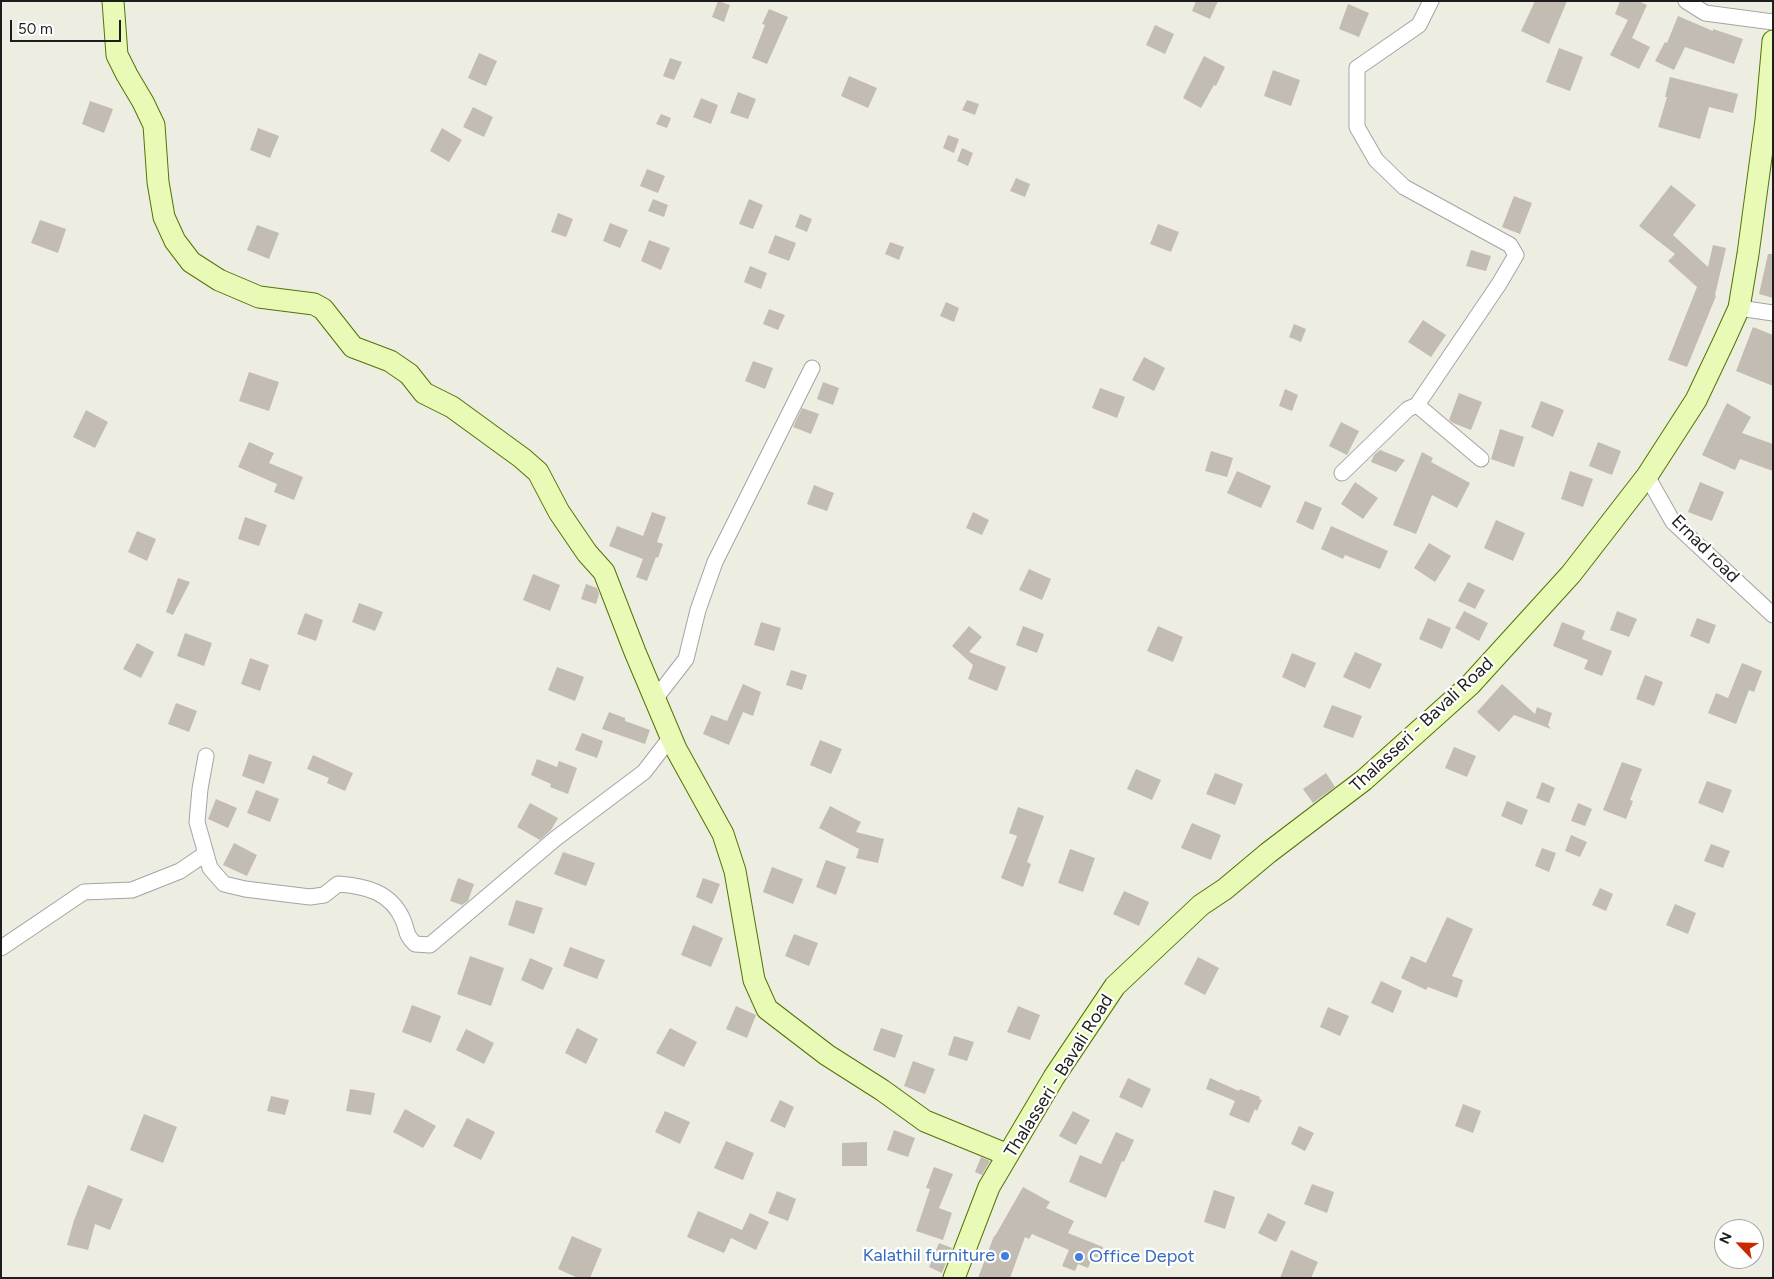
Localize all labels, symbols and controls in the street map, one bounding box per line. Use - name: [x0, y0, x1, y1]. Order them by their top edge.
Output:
- scale bar: [12, 10, 124, 42]
- text: 50 m: [18, 20, 53, 38]
- street label: Ernad road: [1667, 511, 1743, 587]
- street label: Thalasseri - Bavali Road: [1346, 653, 1498, 797]
- street label: Thalasseri - Bavali Road: [1000, 991, 1118, 1161]
- north arrow: [1714, 1219, 1764, 1269]
- text: N: [1716, 1230, 1736, 1247]
- place label: Kalathil furniture: [863, 1245, 995, 1267]
- place label: Office Depot: [1089, 1246, 1195, 1268]
- marker: Kalathil furniture: [999, 1250, 1011, 1262]
- marker: Office Depot: [1073, 1251, 1085, 1263]

